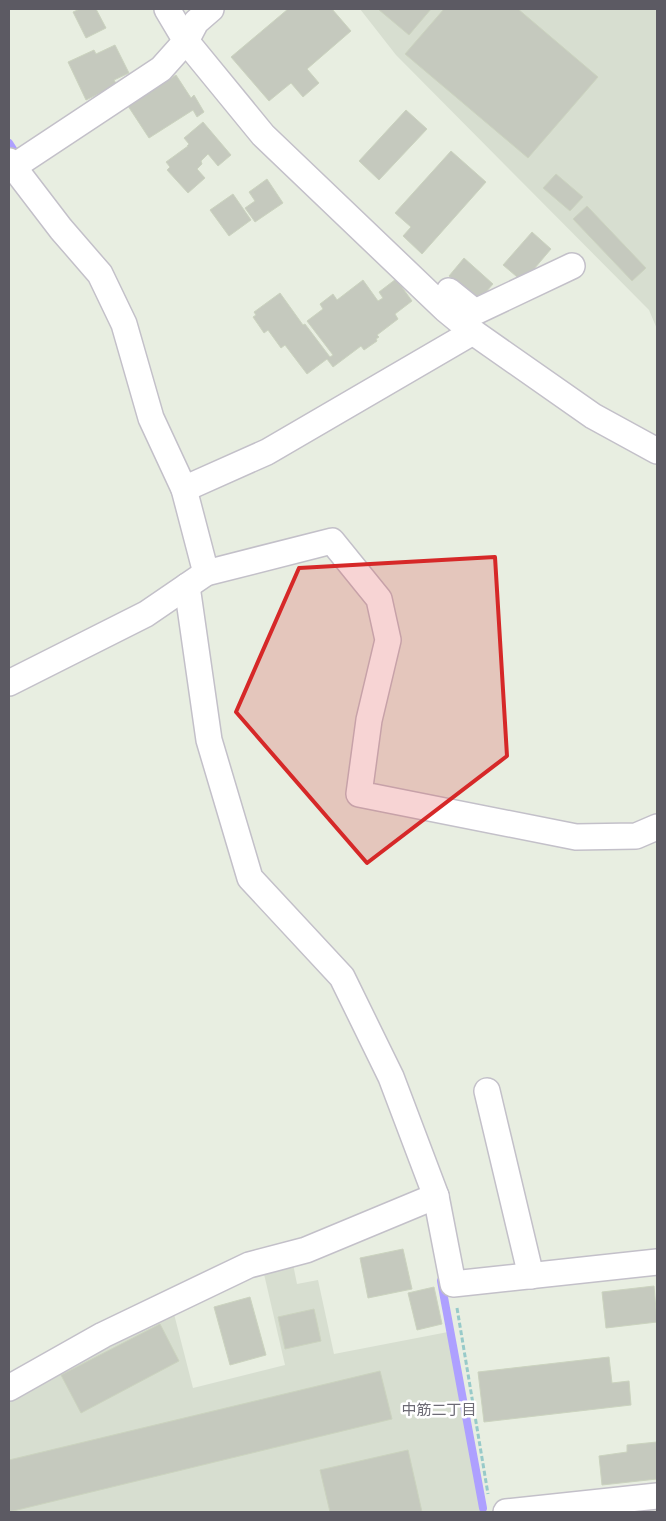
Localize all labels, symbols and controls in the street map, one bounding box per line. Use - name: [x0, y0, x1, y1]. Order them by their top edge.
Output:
- district label: 中筋二丁目: [401, 1401, 477, 1419]

